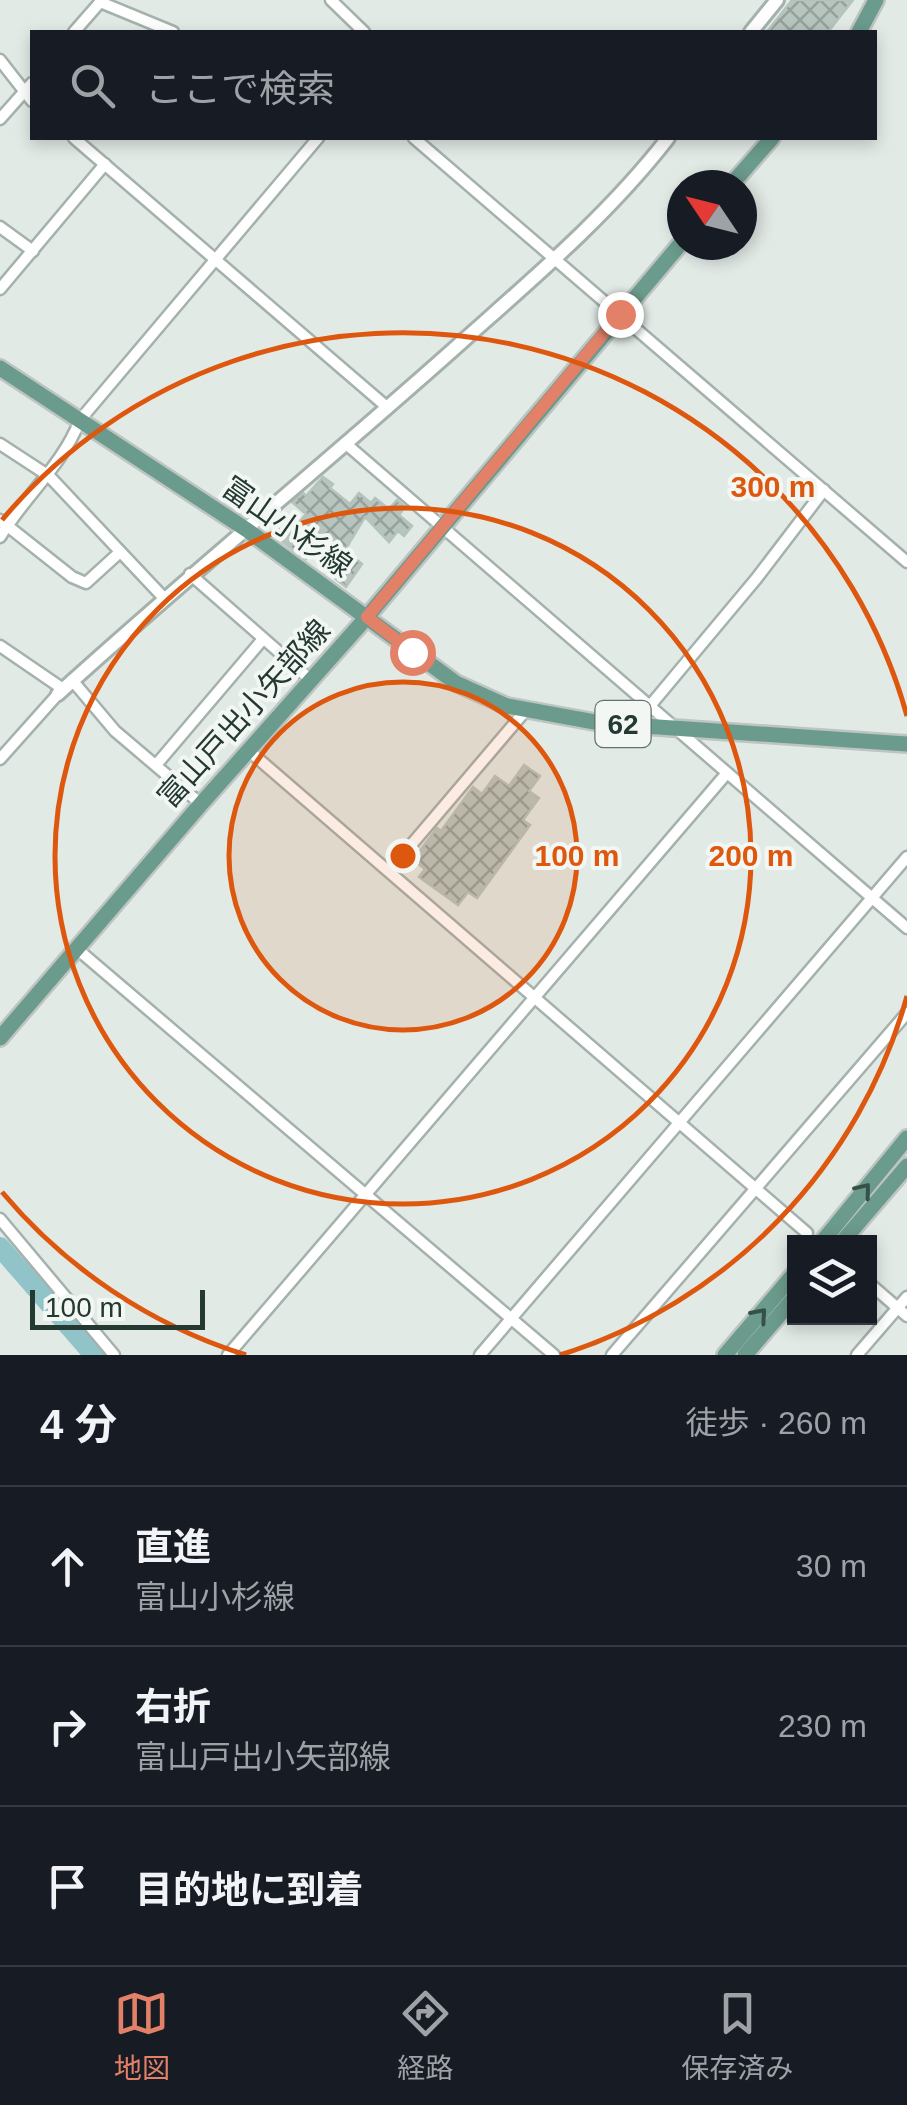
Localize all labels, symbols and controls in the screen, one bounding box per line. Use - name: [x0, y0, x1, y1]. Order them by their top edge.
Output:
- search box: [30, 30, 877, 140]
- icon: search: [65, 58, 120, 113]
- text: ここで検索: [145, 68, 335, 110]
- north arrow: [667, 170, 757, 260]
- route end: [598, 292, 644, 338]
- street label: 富山小杉線: [216, 470, 358, 583]
- text: 300 m: [730, 470, 816, 503]
- street label: 富山戸出小矢部線: [151, 613, 336, 814]
- route start: [390, 630, 436, 676]
- road number: 62: [596, 701, 650, 747]
- centre of rings: [385, 838, 421, 874]
- text: 100 m: [534, 839, 620, 872]
- text: 200 m: [708, 839, 794, 872]
- one-way arrow: [852, 1184, 870, 1202]
- map controls: [787, 1235, 877, 1325]
- button: layers: [787, 1235, 877, 1325]
- scale bar: [30, 1285, 205, 1330]
- text: 100 m: [45, 1292, 123, 1323]
- one-way arrow: [748, 1308, 766, 1326]
- text: 4 分: [40, 1401, 117, 1448]
- text: 徒歩 · 260 m: [686, 1405, 867, 1441]
- text: 直進: [135, 1526, 211, 1568]
- icon: ahead: [40, 1539, 95, 1594]
- text: 30 m: [796, 1548, 867, 1584]
- text: 富山小杉線: [135, 1579, 295, 1615]
- text: 右折: [135, 1686, 211, 1728]
- icon: right: [40, 1699, 95, 1754]
- text: 230 m: [778, 1708, 867, 1744]
- text: 富山戸出小矢部線: [135, 1739, 391, 1775]
- icon: arrive: [40, 1859, 95, 1914]
- text: 目的地に到着: [135, 1869, 363, 1911]
- tab: 地図: [114, 1986, 170, 2086]
- tab: 経路: [397, 1986, 453, 2086]
- tab: 保存済み: [681, 1986, 793, 2086]

